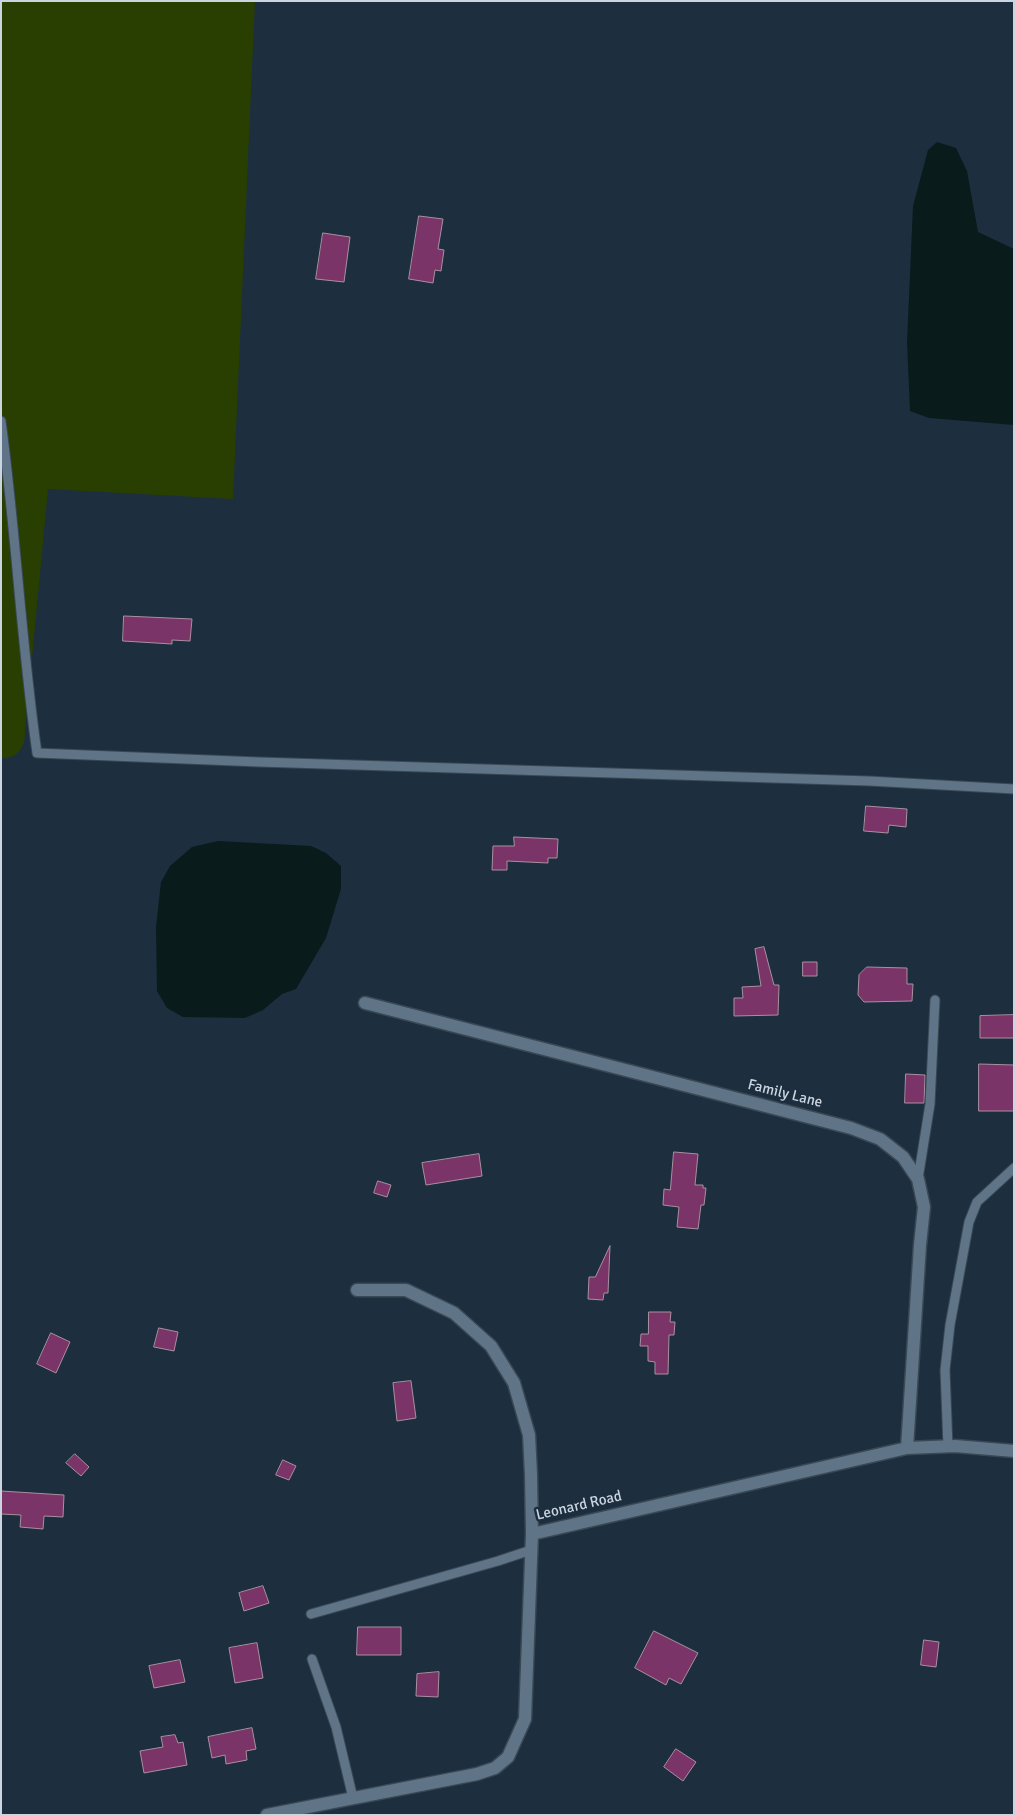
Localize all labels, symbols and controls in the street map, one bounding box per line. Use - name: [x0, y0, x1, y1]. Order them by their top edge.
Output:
- street label: Family Lane: [746, 1076, 824, 1112]
- street label: Leonard Road: [534, 1487, 624, 1525]

